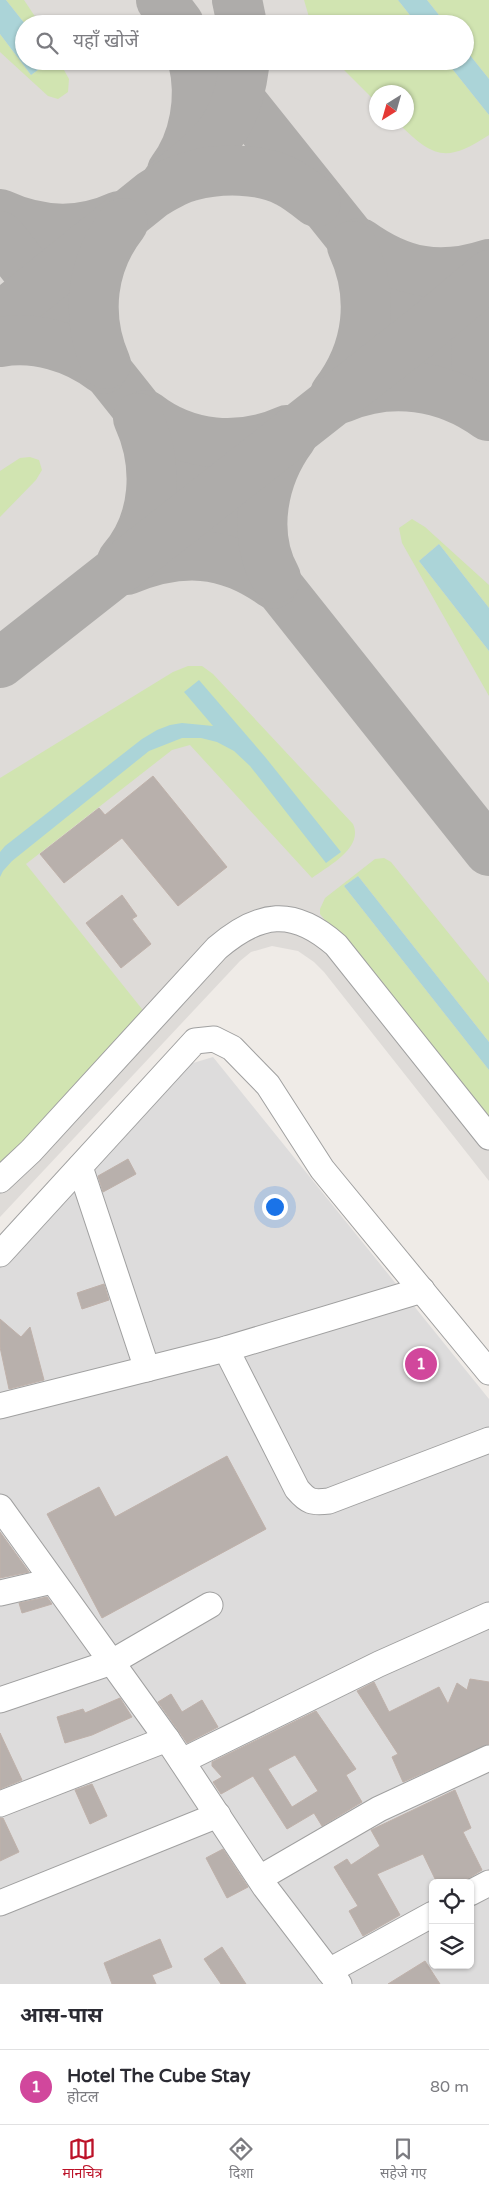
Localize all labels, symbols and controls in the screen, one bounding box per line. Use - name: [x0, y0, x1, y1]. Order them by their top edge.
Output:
- search box: [15, 15, 474, 70]
- icon: search: [33, 29, 61, 57]
- text: यहाँ खोजें: [73, 30, 139, 52]
- north arrow: [369, 85, 414, 130]
- your location: [262, 1194, 288, 1220]
- pin: 1: [405, 1345, 437, 1383]
- map controls: [429, 1879, 474, 1969]
- button: locate: [429, 1879, 474, 1924]
- button: layers: [429, 1924, 474, 1969]
- text: आस-पास: [20, 2003, 103, 2028]
- text: Hotel The Cube Stay: [67, 2065, 250, 2087]
- text: 1: [31, 2077, 41, 2097]
- text: 80 m: [430, 2077, 469, 2097]
- text: होटल: [67, 2087, 99, 2107]
- tab: मानचित्र: [62, 2135, 102, 2184]
- tab: दिशा: [227, 2135, 255, 2184]
- tab: सहेजे गए: [380, 2135, 427, 2184]

